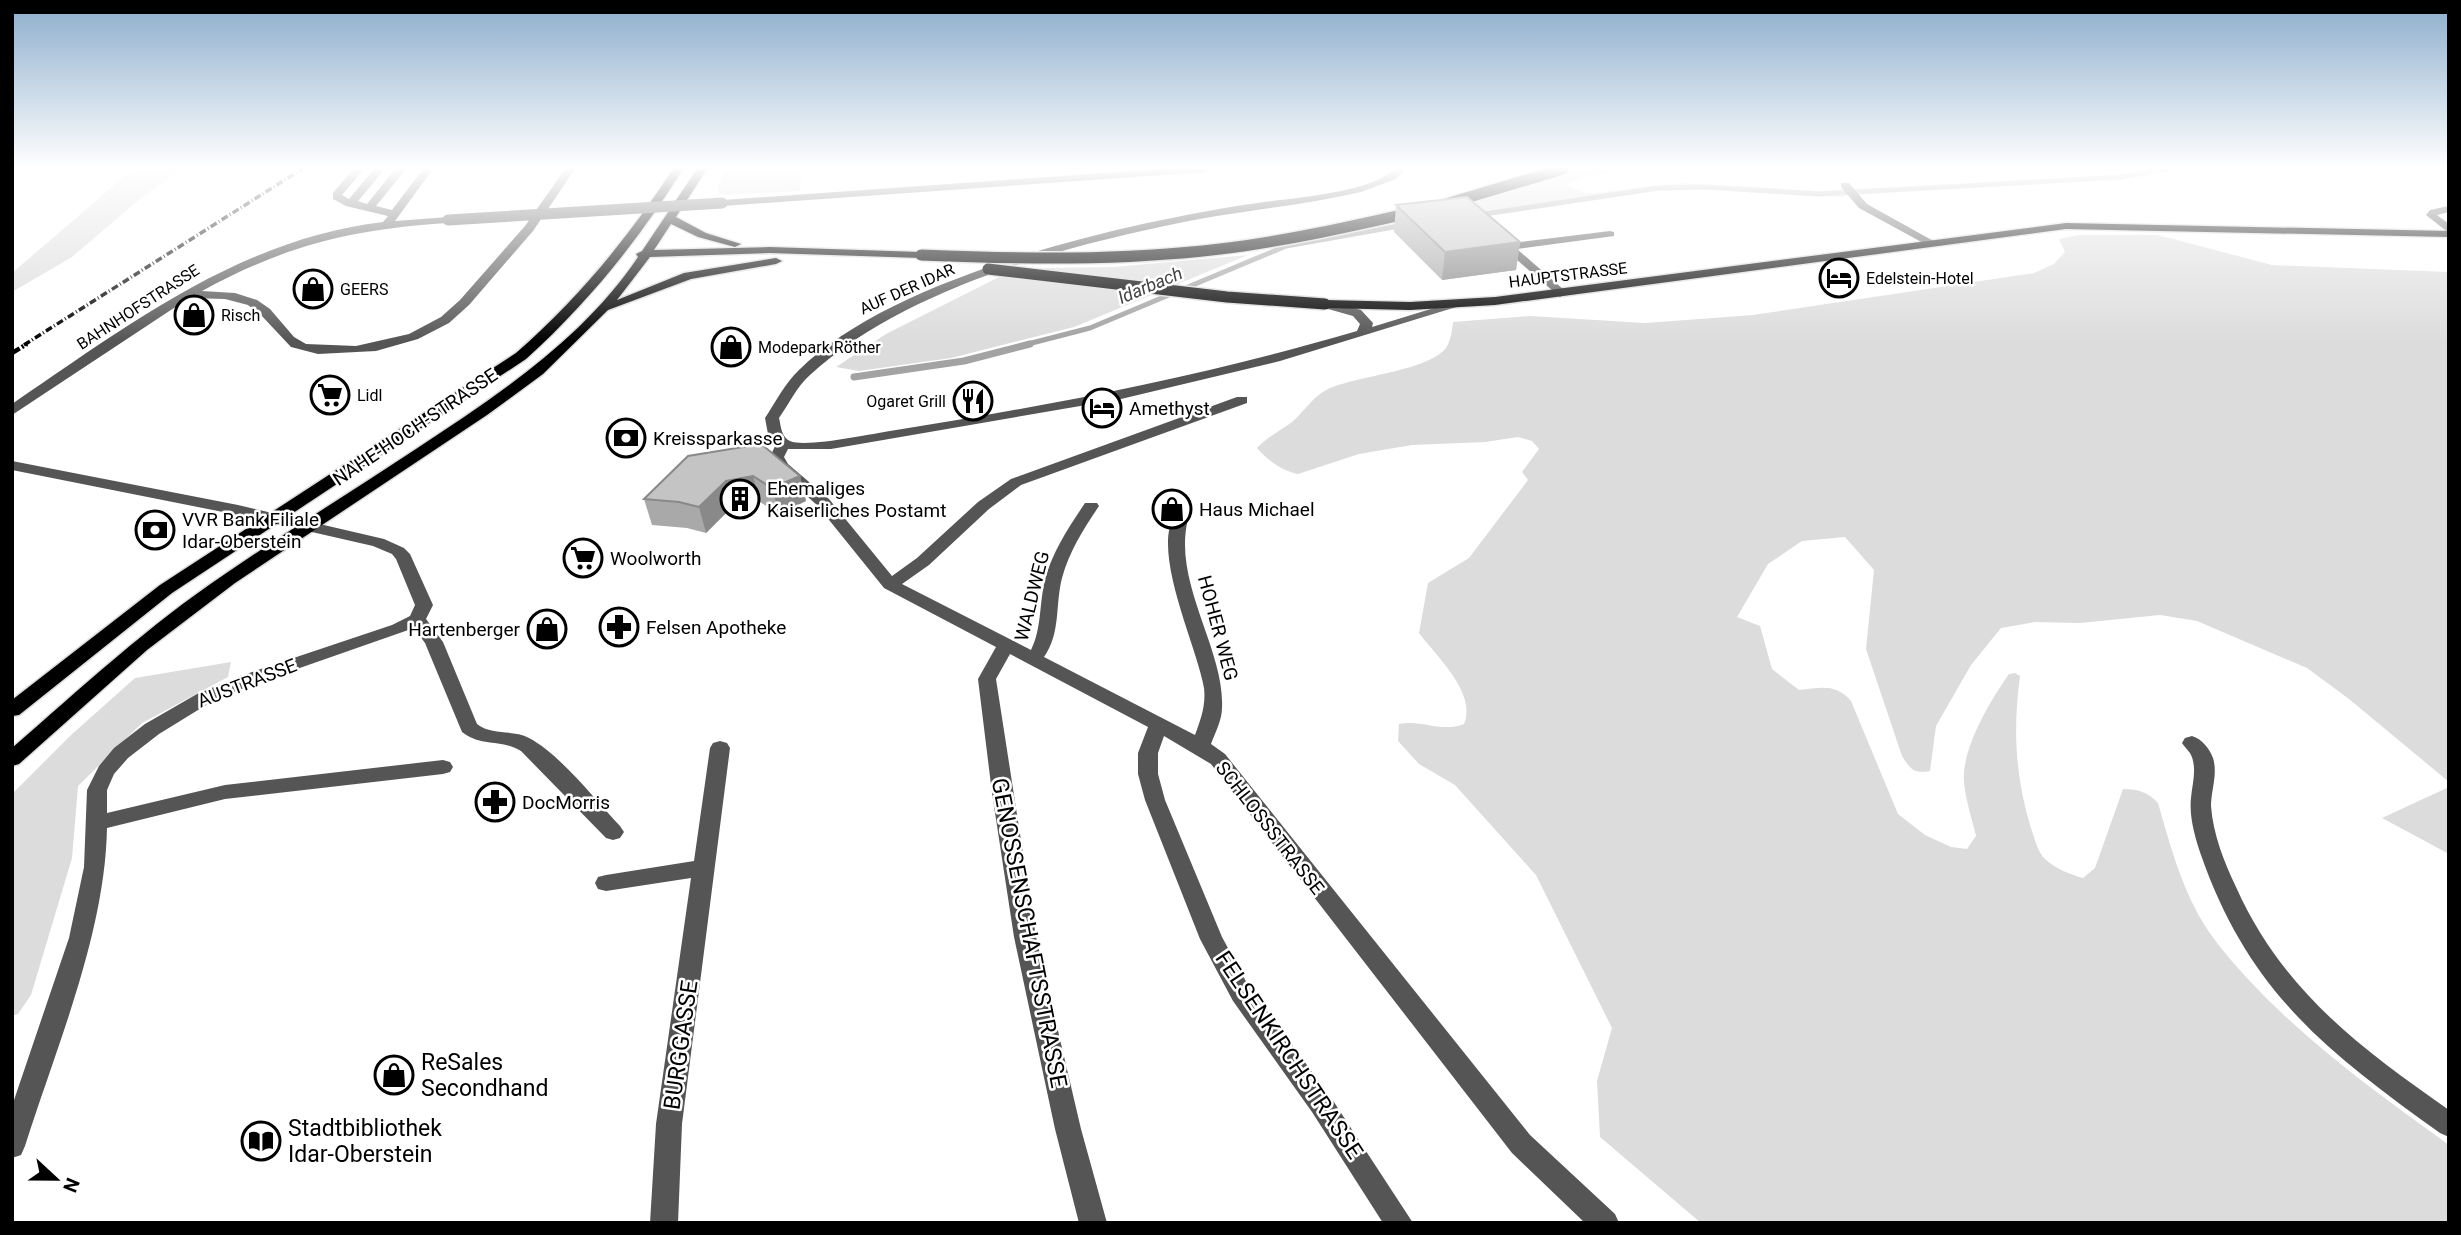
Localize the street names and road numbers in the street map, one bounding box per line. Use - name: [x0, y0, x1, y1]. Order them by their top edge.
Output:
- street label: HAUPTSTRASSE: [1508, 258, 1628, 292]
- street label: BAHNHOFSTRASSE: [73, 260, 203, 354]
- street label: AUF DER IDAR: [857, 260, 958, 318]
- street label: NAHE-HOCH-STRASSE: [328, 363, 502, 491]
- street label: WALDWEG: [1010, 549, 1054, 643]
- street label: HOHER WEG: [1193, 573, 1243, 683]
- street label: AUSTRASSE: [194, 653, 300, 712]
- street label: SCHLOSSSTRASSE: [1211, 757, 1329, 899]
- street label: GENOSSENSCHAFTSSTRASSE: [986, 776, 1072, 1090]
- street label: FELSENKIRCHSTRASSE: [1209, 946, 1369, 1164]
- street label: BURGGASSE: [659, 979, 703, 1111]

